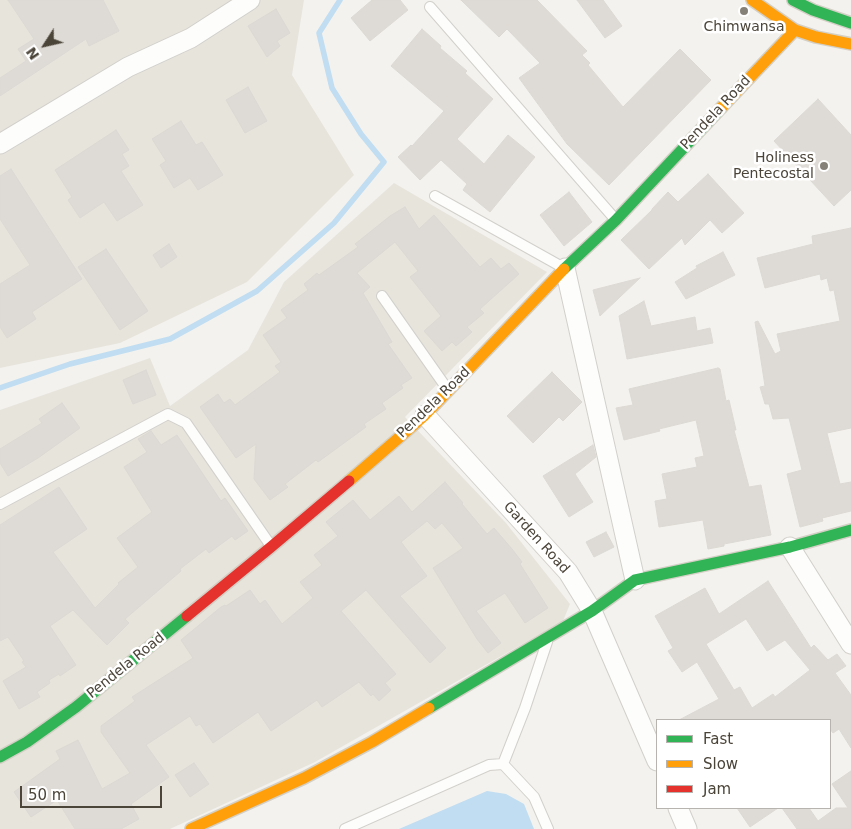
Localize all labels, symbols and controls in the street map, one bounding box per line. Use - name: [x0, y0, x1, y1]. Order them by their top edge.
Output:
- marker: Chimwansa: [738, 5, 750, 17]
- place label: Chimwansa: [704, 19, 784, 35]
- north arrow: [20, 20, 70, 70]
- text: N: [23, 44, 43, 63]
- street label: Pendela Road: [677, 73, 755, 153]
- place label: Holiness Pentecostal: [733, 150, 814, 182]
- marker: Holiness Pentecostal: [818, 160, 830, 172]
- street label: Pendela Road: [394, 364, 474, 442]
- street label: Garden Road: [499, 499, 573, 577]
- street label: Pendela Road: [84, 630, 168, 702]
- legend: [656, 719, 831, 809]
- text: Fast: [703, 730, 733, 748]
- text: Slow: [703, 755, 738, 773]
- scale bar: [22, 776, 165, 808]
- text: Jam: [703, 780, 731, 798]
- text: 50 m: [28, 786, 66, 804]

